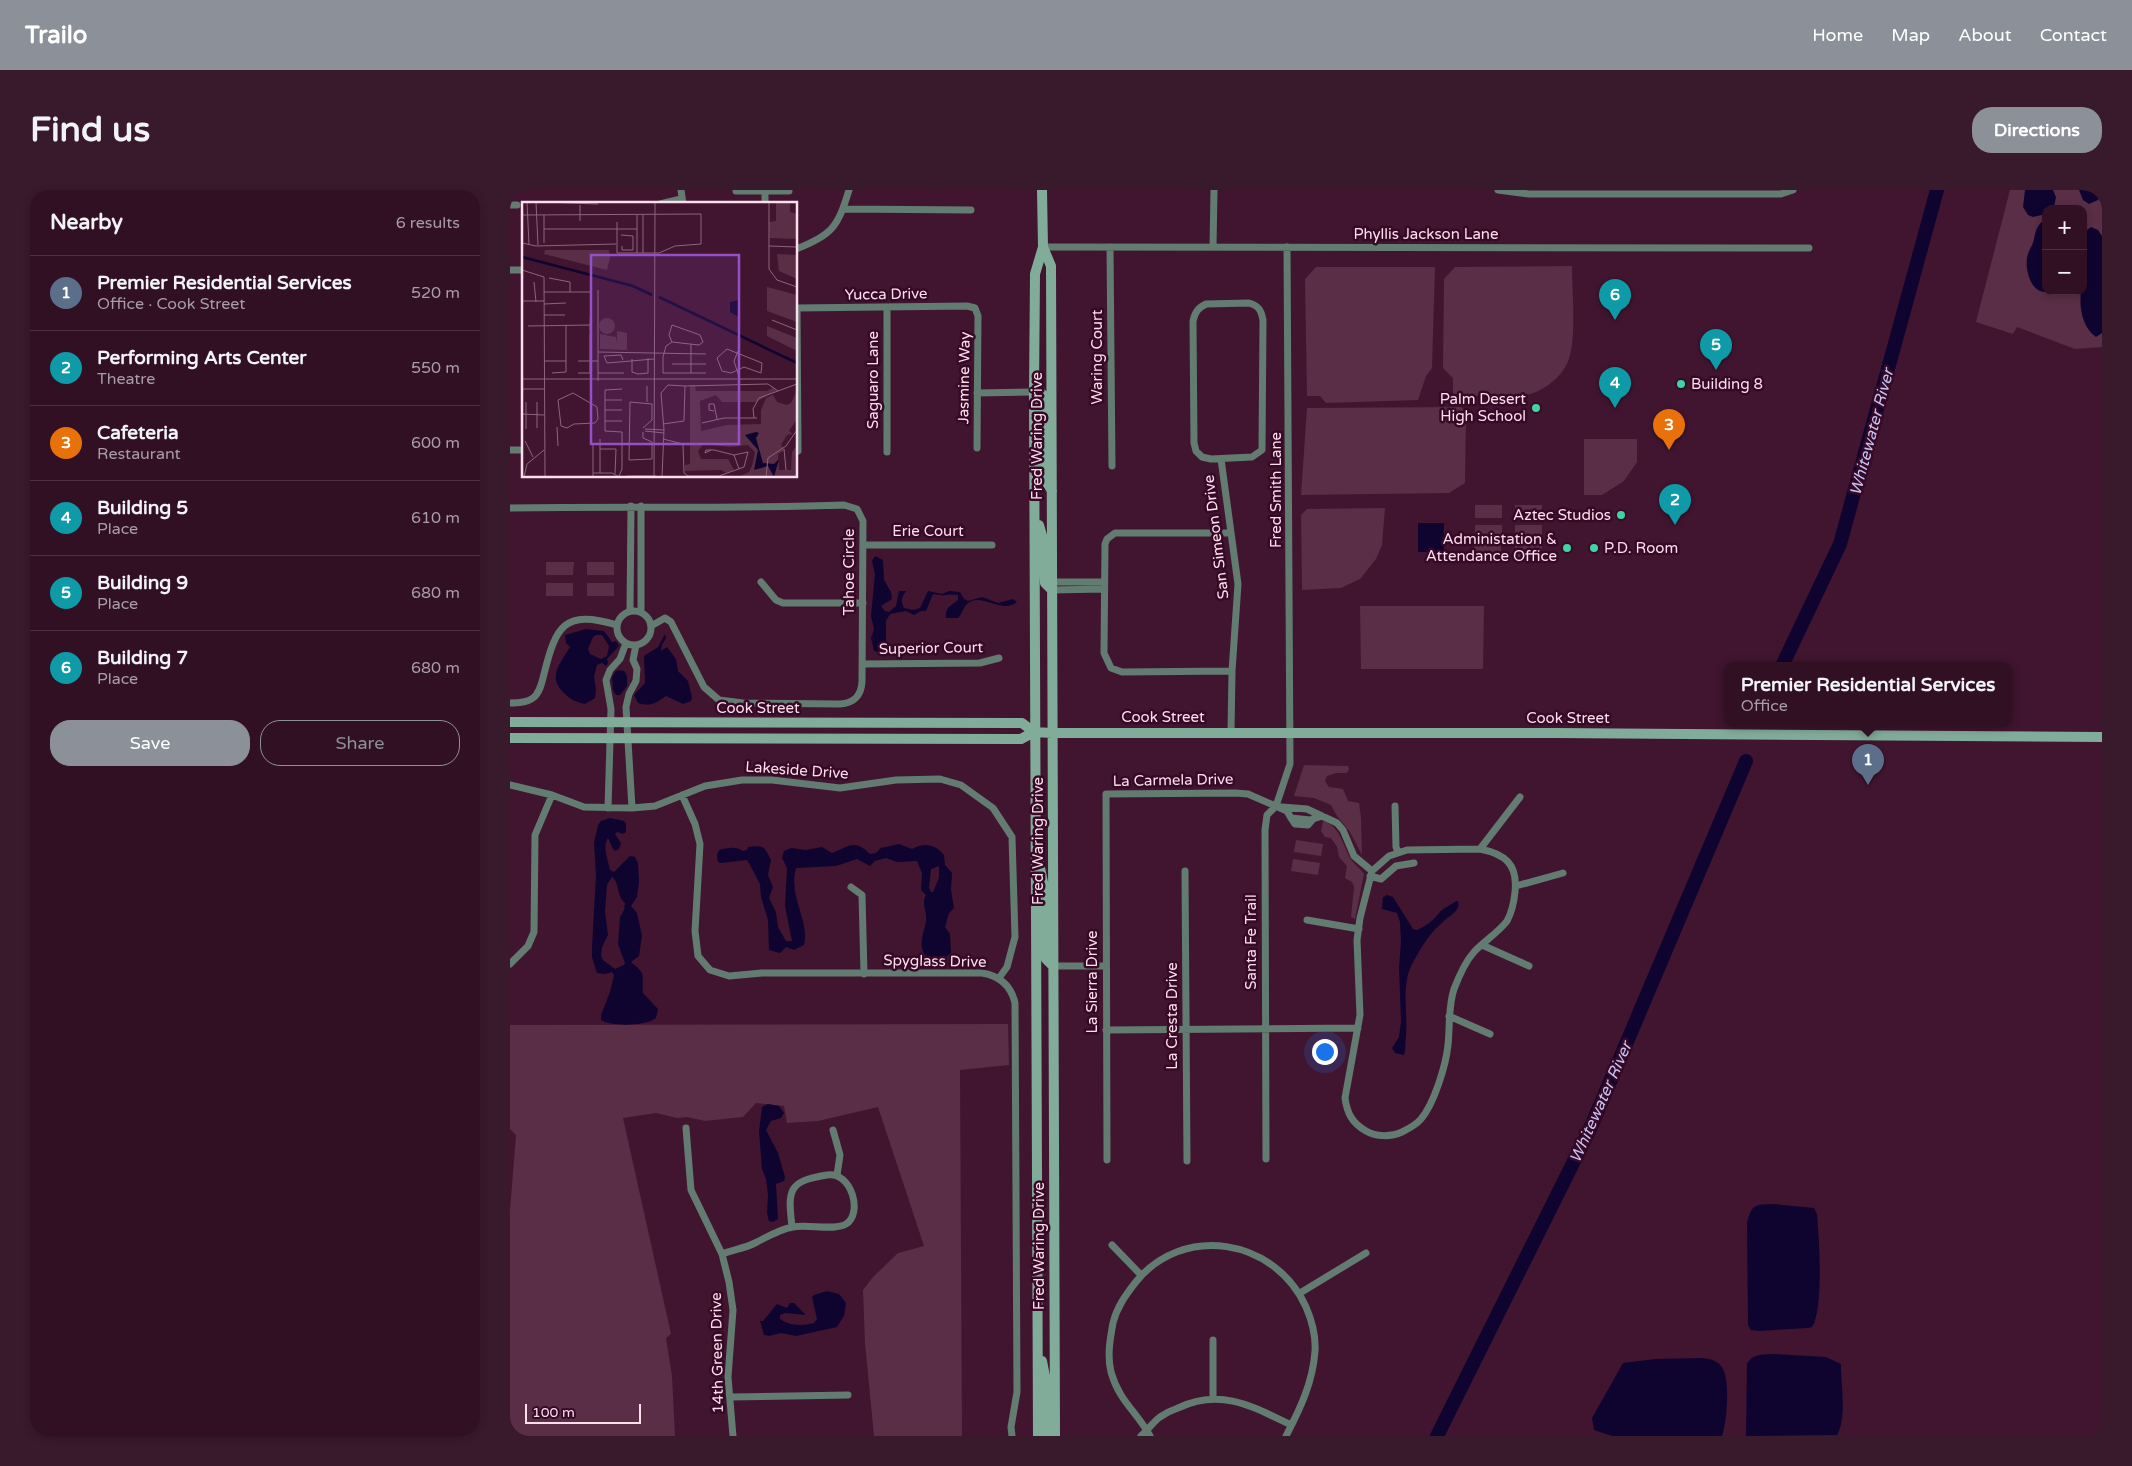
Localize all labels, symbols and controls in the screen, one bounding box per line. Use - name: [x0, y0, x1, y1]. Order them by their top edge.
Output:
- text: Trailo: [25, 21, 87, 50]
- text: Home: [1812, 24, 1863, 46]
- text: Map: [1891, 24, 1930, 46]
- text: About: [1958, 24, 2012, 46]
- text: Contact: [2040, 24, 2107, 46]
- button: Directions: [1972, 107, 2102, 153]
- text: Find us: [30, 109, 150, 151]
- inset map: [522, 202, 798, 478]
- map controls: [2042, 205, 2087, 295]
- button: +: [2042, 205, 2087, 250]
- text: Nearby: [50, 210, 123, 235]
- text: 6 results: [396, 213, 460, 233]
- street label: Phyllis Jackson Lane: [1354, 225, 1498, 243]
- button: −: [2042, 250, 2087, 295]
- text: Premier Residential Services: [97, 272, 352, 294]
- pin: 6: [1599, 279, 1631, 320]
- text: 1: [61, 283, 71, 303]
- text: 520 m: [411, 283, 460, 303]
- street label: Yucca Drive: [844, 284, 928, 304]
- text: Office · Cook Street: [97, 294, 245, 314]
- street label: Waring Court: [1088, 309, 1106, 404]
- pin: 5: [1700, 329, 1732, 370]
- street label: Saguaro Lane: [864, 331, 882, 429]
- street label: Jasmine Way: [954, 332, 974, 424]
- text: Performing Arts Center: [97, 347, 307, 369]
- text: 2: [61, 358, 71, 378]
- text: 550 m: [411, 358, 460, 378]
- water label: Whitewater River: [1845, 365, 1899, 498]
- pin: 4: [1599, 367, 1631, 408]
- text: Theatre: [97, 369, 155, 389]
- street label: Fred Waring Drive: [1028, 372, 1046, 500]
- place label: Building 8: [1691, 375, 1763, 393]
- marker: Building 8: [1675, 378, 1687, 390]
- place label: Palm Desert High School: [1440, 390, 1526, 425]
- marker: Palm Desert High School: [1530, 402, 1542, 414]
- pin: 3: [1653, 409, 1685, 450]
- text: Cafeteria: [97, 422, 179, 444]
- street label: Fred Smith Lane: [1267, 432, 1285, 548]
- text: 3: [61, 433, 71, 453]
- text: 600 m: [411, 433, 460, 453]
- text: Restaurant: [97, 444, 181, 464]
- street label: San Simeon Drive: [1199, 474, 1233, 600]
- pin: 2: [1659, 484, 1691, 525]
- text: Building 5: [97, 497, 188, 519]
- place label: Aztec Studios: [1513, 506, 1611, 524]
- text: 4: [61, 508, 71, 528]
- text: 610 m: [411, 508, 460, 528]
- marker: Aztec Studios: [1615, 509, 1627, 521]
- text: Place: [97, 519, 138, 539]
- street label: Erie Court: [892, 522, 964, 540]
- street label: Tahoe Circle: [840, 529, 858, 615]
- place label: Administation & Attendance Office: [1426, 530, 1557, 565]
- place label: P.D. Room: [1604, 539, 1678, 557]
- marker: Administation & Attendance Office: [1561, 542, 1573, 554]
- marker: P.D. Room: [1588, 542, 1600, 554]
- text: Building 9: [97, 572, 188, 594]
- text: 5: [61, 583, 71, 603]
- text: 680 m: [411, 583, 460, 603]
- text: Place: [97, 594, 138, 614]
- street label: Superior Court: [879, 638, 984, 658]
- text: Building 7: [97, 647, 188, 669]
- text: 6: [61, 658, 71, 678]
- text: 680 m: [411, 658, 460, 678]
- popup: [1724, 662, 2012, 727]
- text: Place: [97, 669, 138, 689]
- text: Premier Residential Services: [1741, 674, 1995, 696]
- text: Office: [1741, 696, 1788, 716]
- street label: Cook Street: [716, 699, 800, 717]
- street label: Cook Street: [1121, 708, 1205, 726]
- street label: Cook Street: [1526, 709, 1610, 727]
- button: Save: [50, 720, 250, 766]
- button: Share: [260, 720, 460, 766]
- pin: 1: [1852, 744, 1884, 785]
- street label: Lakeside Drive: [745, 757, 849, 783]
- street label: La Carmela Drive: [1112, 770, 1234, 790]
- street label: Fred Waring Drive: [1029, 777, 1047, 905]
- street label: Santa Fe Trail: [1242, 894, 1260, 990]
- street label: La Sierra Drive: [1083, 930, 1101, 1034]
- street label: Spyglass Drive: [883, 951, 987, 971]
- street label: La Cresta Drive: [1163, 962, 1181, 1070]
- water label: Whitewater River: [1565, 1037, 1637, 1166]
- your location: [1312, 1039, 1338, 1065]
- street label: Fred Waring Drive: [1030, 1182, 1048, 1310]
- street label: 14th Green Drive: [707, 1292, 727, 1414]
- scale bar: [525, 1401, 641, 1424]
- text: 100 m: [532, 1404, 575, 1421]

